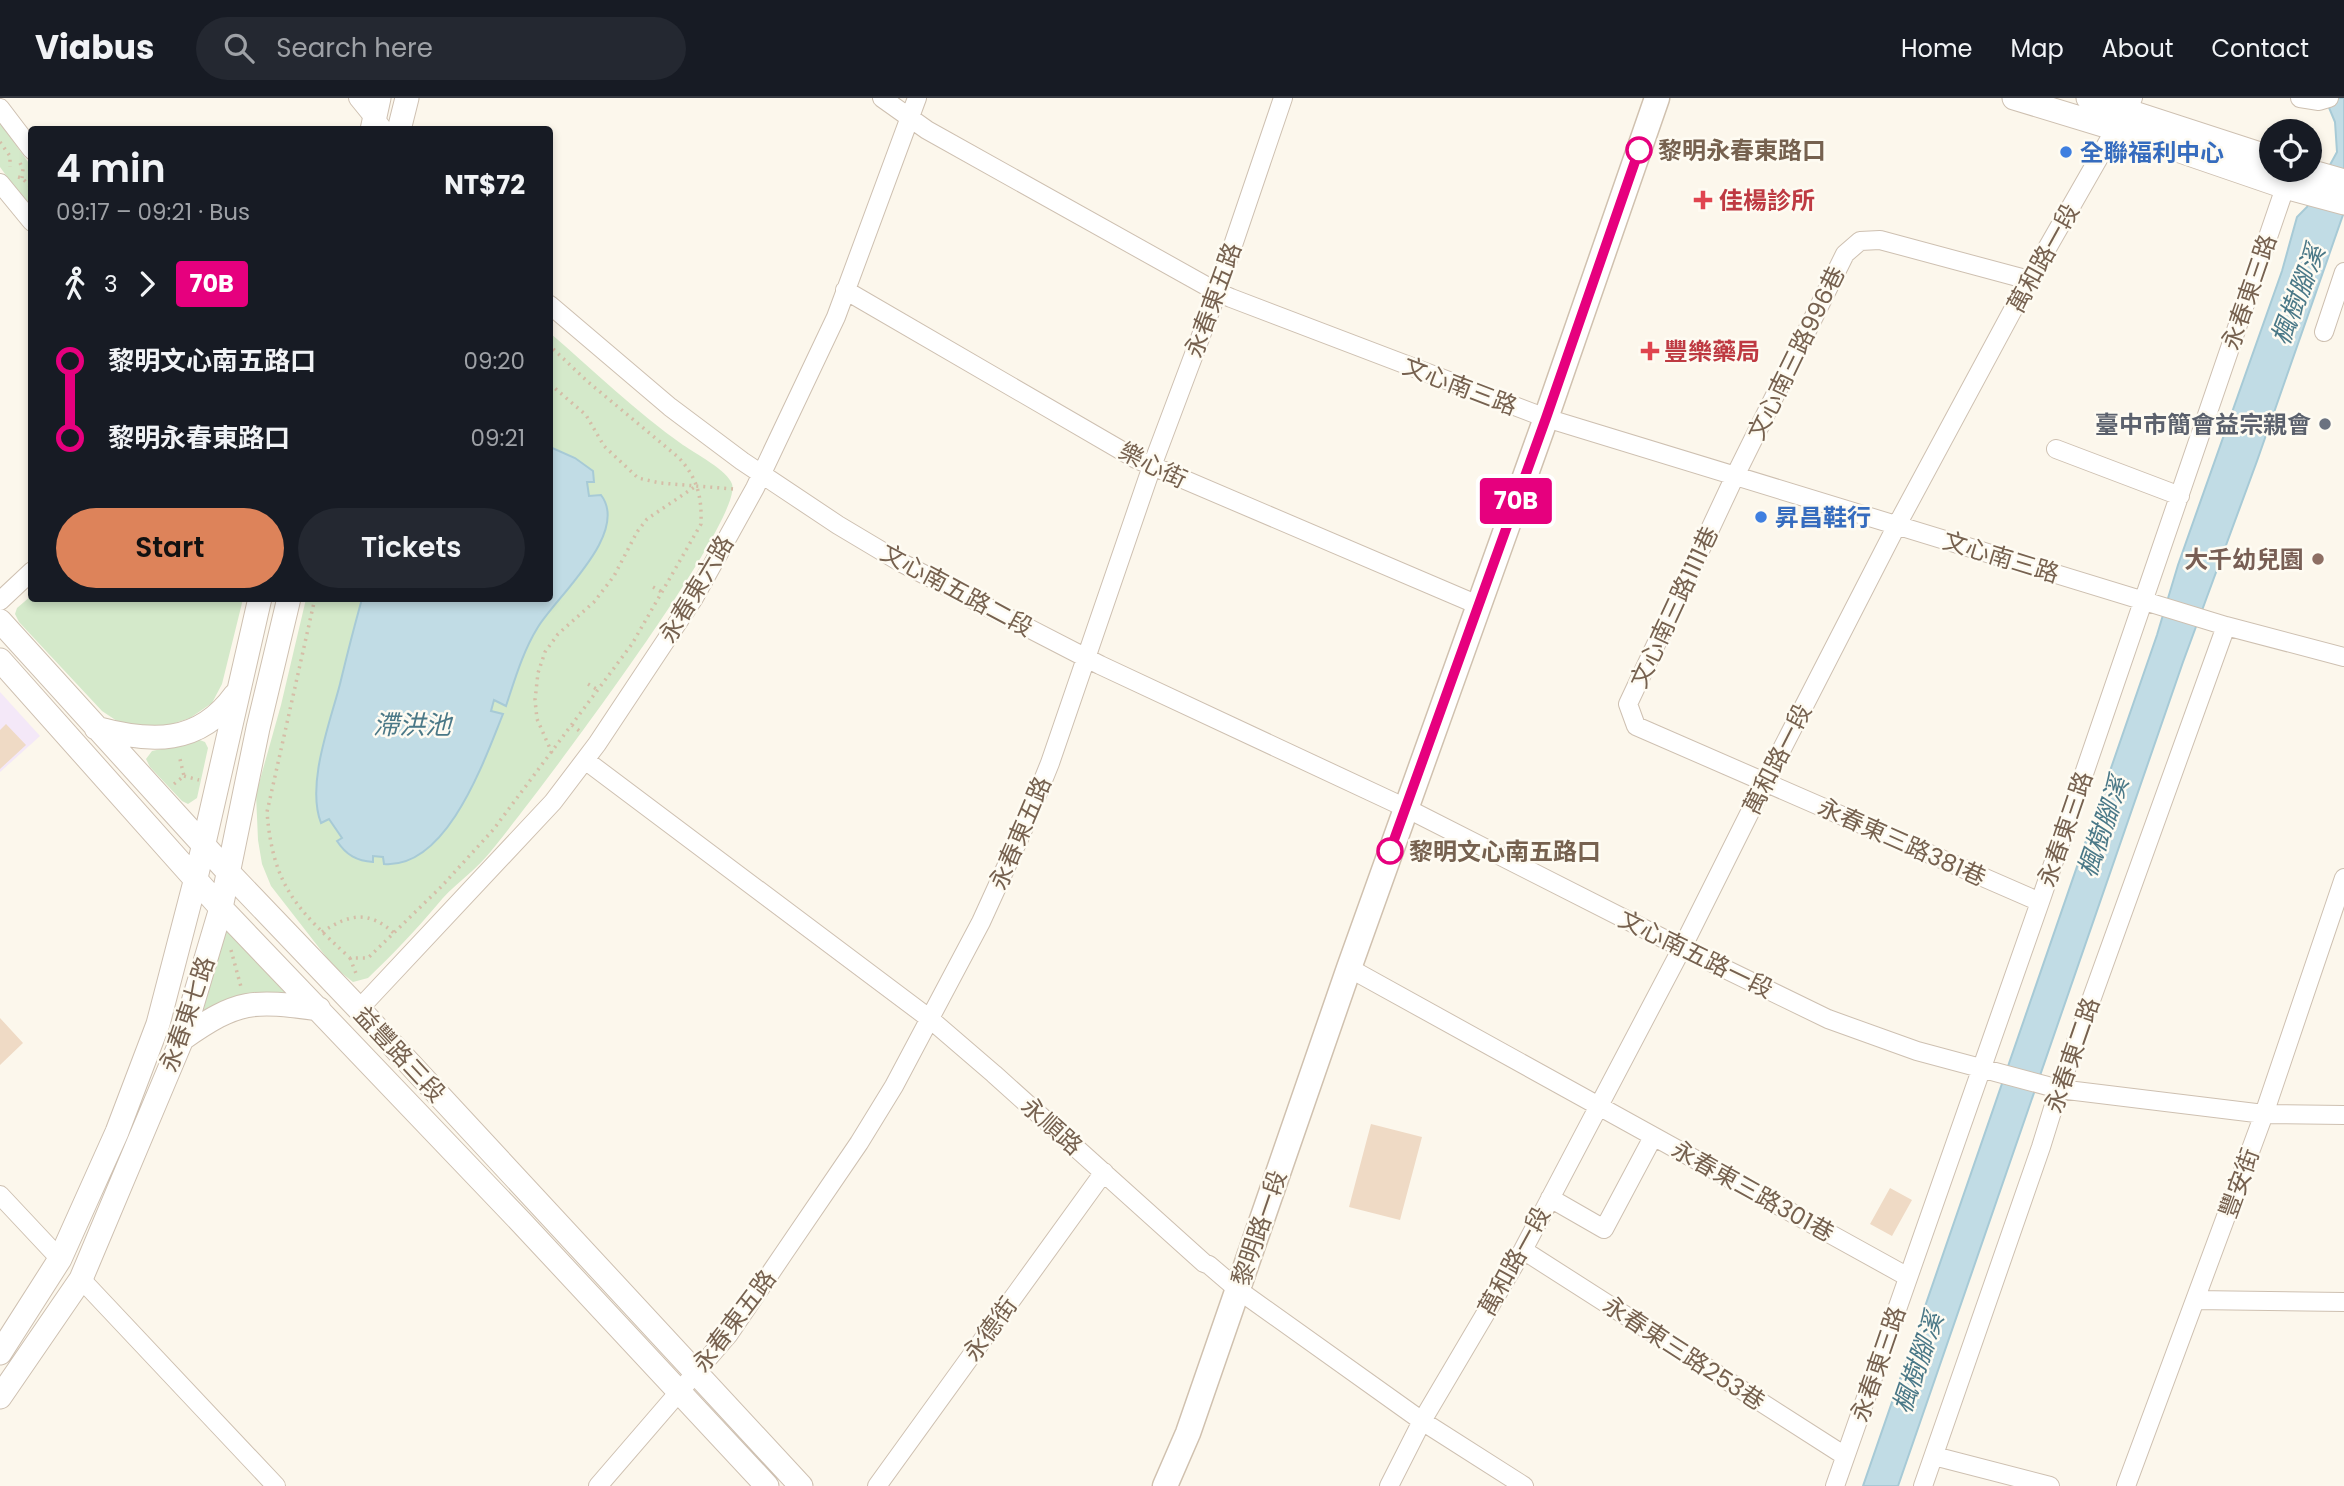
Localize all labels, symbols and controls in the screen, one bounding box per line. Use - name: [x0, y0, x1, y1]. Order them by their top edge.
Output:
- search box: [196, 17, 686, 80]
- text: Viabus: [35, 24, 154, 71]
- icon: search: [220, 29, 258, 67]
- text: Search here: [276, 30, 433, 66]
- text: Home: [1901, 32, 1973, 65]
- text: Map: [2011, 32, 2064, 65]
- text: About: [2102, 32, 2173, 65]
- text: Contact: [2211, 32, 2309, 65]
- map controls: [2259, 119, 2322, 182]
- button: locate: [2259, 119, 2322, 182]
- place label: 黎明永春東路口: [1658, 134, 1826, 167]
- place label: 全聯福利中心: [2080, 136, 2224, 169]
- marker: 黎明永春東路口: [1626, 137, 1652, 163]
- text: 4 min: [56, 142, 166, 195]
- marker: 全聯福利中心: [2058, 144, 2074, 160]
- text: NT$72: [444, 167, 525, 203]
- place label: 佳楊診所: [1719, 184, 1815, 217]
- marker: 佳楊診所: [1693, 190, 1713, 210]
- text: 09:17 – 09:21 · Bus: [56, 196, 250, 228]
- street label: 萬和路一段: [1999, 198, 2087, 318]
- street label: 永春東三路: [2214, 230, 2284, 354]
- water label: 楓樹腳溪: [2263, 236, 2335, 350]
- street label: 永春東五路: [1177, 238, 1249, 362]
- street label: 文心南三路996巷: [1740, 261, 1852, 445]
- icon: walk: [56, 265, 94, 303]
- icon: forward: [128, 265, 166, 303]
- text: 70B: [190, 267, 234, 300]
- text: 3: [104, 268, 118, 300]
- place label: 豐樂藥局: [1664, 335, 1760, 368]
- text: 黎明文心南五路口: [108, 343, 316, 379]
- marker: 豐樂藥局: [1642, 343, 1658, 359]
- text: 09:20: [463, 345, 525, 377]
- street label: 文心南三路: [1398, 349, 1522, 423]
- place label: 臺中市簡會益宗親會: [2095, 408, 2311, 441]
- marker: 臺中市簡會益宗親會: [2317, 416, 2333, 432]
- text: 黎明永春東路口: [108, 420, 290, 456]
- text: 09:21: [471, 422, 525, 454]
- street label: 樂心街: [1113, 434, 1193, 496]
- line badge: 70B: [1476, 478, 1556, 524]
- text: 70B: [1494, 484, 1538, 517]
- place label: 昇昌鞋行: [1775, 501, 1871, 534]
- button: Start: [56, 508, 284, 588]
- button: Tickets: [298, 508, 525, 588]
- marker: 昇昌鞋行: [1753, 509, 1769, 525]
- street label: 文心南三路1111巷: [1622, 521, 1726, 693]
- street label: 文心南三路: [1939, 524, 2063, 590]
- street label: 永春東六路: [651, 529, 741, 649]
- street label: 文心南五路二段: [875, 536, 1039, 644]
- place label: 大千幼兒園: [2184, 543, 2304, 576]
- marker: 大千幼兒園: [2310, 551, 2326, 567]
- street label: 萬和路一段: [1735, 698, 1819, 820]
- water label: 滯洪池: [373, 707, 454, 743]
- street label: 永春東三路: [2030, 767, 2100, 891]
- water label: 楓樹腳溪: [2069, 768, 2138, 882]
- street label: 永春東五路: [981, 771, 1059, 895]
- street label: 永春東三路381巷: [1813, 790, 1991, 894]
- place label: 黎明文心南五路口: [1409, 835, 1601, 868]
- marker: 黎明文心南五路口: [1377, 838, 1403, 864]
- street label: 文心南五路一段: [1613, 902, 1779, 1006]
- street label: 永春東七路: [152, 952, 222, 1076]
- street label: 永春東二路: [2037, 993, 2107, 1117]
- street label: 益豐路三段: [347, 999, 453, 1109]
- street label: 永順路: [1014, 1090, 1090, 1162]
- street label: 永春東三路301巷: [1666, 1133, 1840, 1249]
- street label: 豐安街: [2211, 1144, 2267, 1222]
- street label: 黎明路一段: [1224, 1166, 1294, 1290]
- street label: 萬和路一段: [1470, 1201, 1558, 1321]
- street label: 永春東五路: [685, 1263, 783, 1379]
- street label: 永春東三路253巷: [1597, 1288, 1771, 1418]
- street label: 永德街: [955, 1290, 1025, 1368]
- street label: 永春東三路: [1843, 1302, 1913, 1426]
- water label: 楓樹腳溪: [1884, 1304, 1953, 1418]

